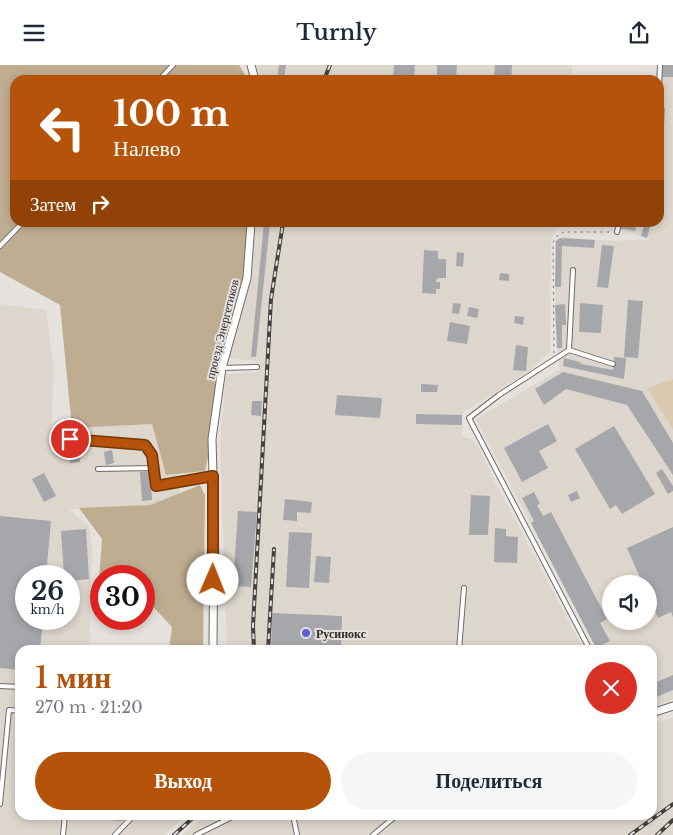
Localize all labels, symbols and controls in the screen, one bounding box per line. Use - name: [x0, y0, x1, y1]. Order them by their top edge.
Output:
- icon: menu: [20, 19, 48, 47]
- text: Turnly: [296, 19, 377, 46]
- icon: share: [625, 19, 653, 47]
- text: 100 m: [113, 92, 229, 135]
- icon: left: [30, 95, 95, 160]
- text: Налево: [113, 135, 181, 162]
- icon: right: [86, 190, 114, 218]
- text: Затем: [30, 193, 76, 216]
- street label: проезд Энергетиков: [202, 277, 242, 381]
- pin: [49, 418, 91, 460]
- icon: arrive: [56, 425, 84, 453]
- position arrow: [186, 553, 238, 605]
- speed limit sign: 30: [90, 565, 155, 630]
- map controls: [602, 575, 657, 630]
- button: sound: [602, 575, 657, 630]
- text: 26: [31, 576, 64, 607]
- text: km/h: [30, 602, 65, 617]
- place label: Русинокс: [316, 626, 367, 641]
- marker: Русинокс: [300, 627, 312, 639]
- text: 1 мин: [35, 659, 111, 696]
- button: close: [585, 662, 637, 714]
- text: 270 m · 21:20: [35, 697, 143, 717]
- button: Выход: [35, 752, 331, 810]
- button: Поделиться: [341, 752, 637, 810]

